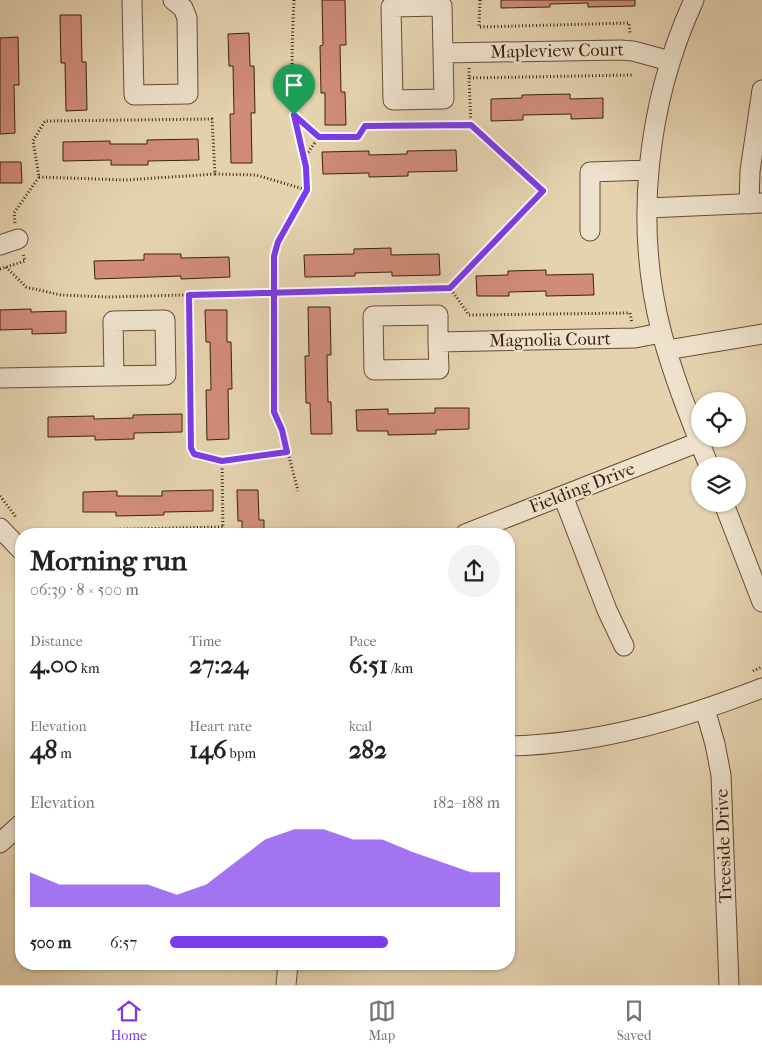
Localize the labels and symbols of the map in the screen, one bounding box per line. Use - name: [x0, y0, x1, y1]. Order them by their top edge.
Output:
- street label: Mapleview Court: [490, 39, 625, 63]
- pin: [273, 64, 315, 115]
- street label: Magnolia Court: [489, 328, 612, 352]
- street label: Fielding Drive: [526, 458, 638, 518]
- street label: Treeside Drive: [712, 788, 736, 904]

